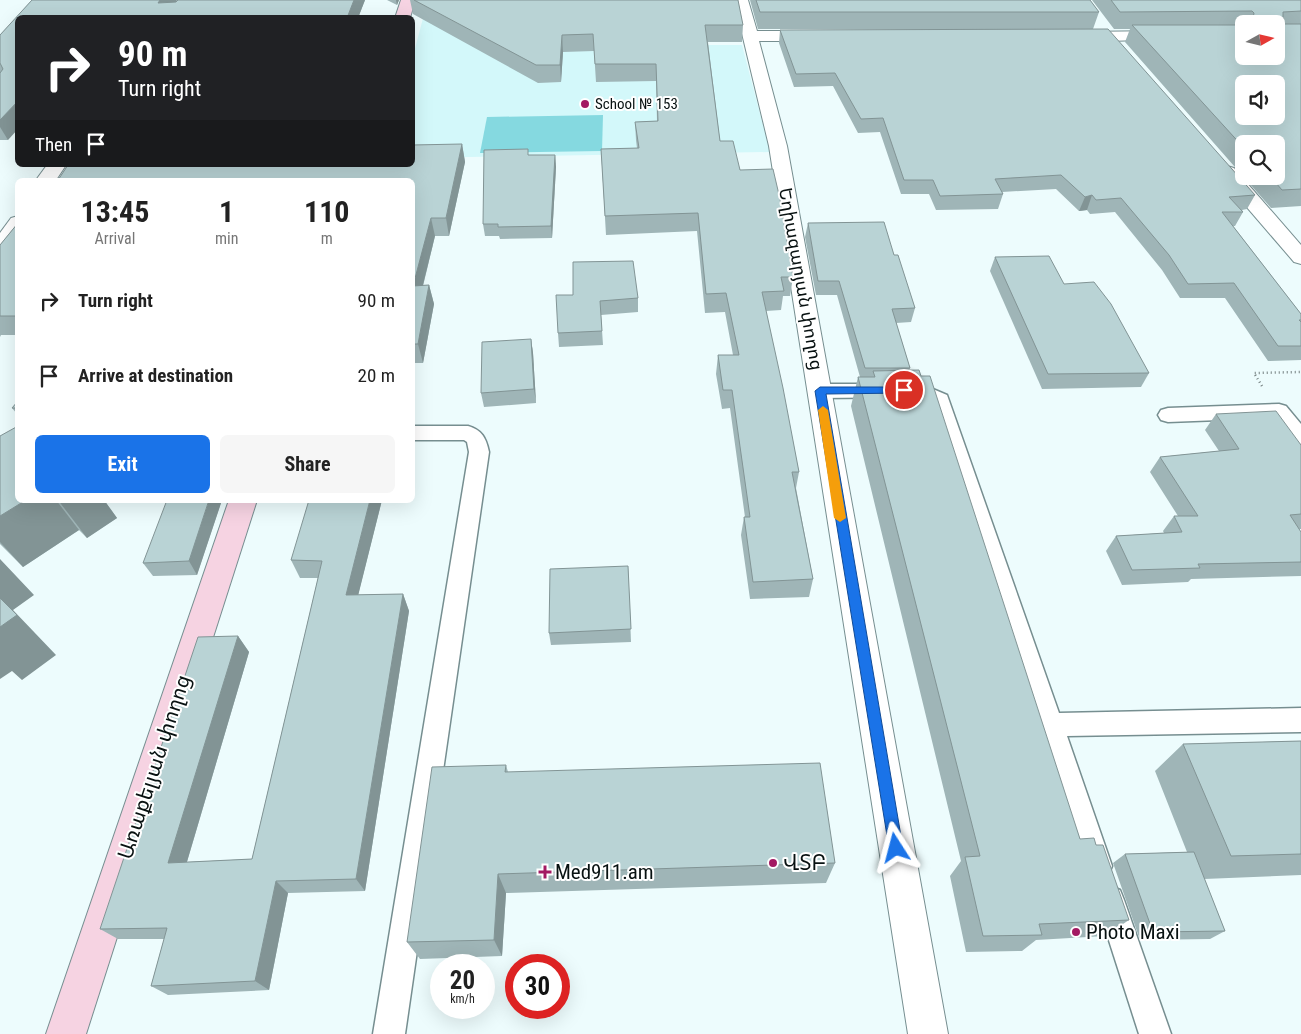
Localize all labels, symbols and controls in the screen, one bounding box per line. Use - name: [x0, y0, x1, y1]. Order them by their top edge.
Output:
- north arrow: [1235, 15, 1285, 65]
- map controls: [1235, 15, 1285, 185]
- text: 90 m: [118, 34, 187, 75]
- icon: right: [35, 35, 100, 100]
- button: sound: [1235, 75, 1285, 125]
- text: Turn right: [118, 76, 201, 101]
- place label: School № 153: [595, 95, 678, 113]
- marker: School № 153: [579, 98, 591, 110]
- icon: arrive: [82, 130, 110, 158]
- text: Then: [35, 133, 72, 156]
- button: search: [1235, 135, 1285, 185]
- street label: Եղիազարյան փողոց: [775, 186, 828, 372]
- text: 13:45: [81, 194, 149, 229]
- text: 1: [219, 194, 234, 229]
- text: 110: [304, 194, 349, 229]
- text: Arrival: [95, 229, 135, 248]
- text: min: [215, 229, 238, 248]
- text: m: [321, 229, 333, 248]
- icon: right: [35, 287, 63, 315]
- text: Turn right: [78, 289, 153, 312]
- text: 90 m: [358, 289, 395, 312]
- icon: arrive: [35, 362, 63, 390]
- text: Arrive at destination: [78, 364, 233, 387]
- text: 20 m: [358, 364, 395, 387]
- pin: [883, 369, 925, 411]
- icon: arrive: [890, 376, 918, 404]
- button: Exit: [35, 435, 210, 493]
- button: Share: [220, 435, 395, 493]
- street label: Առաքելյան փողոց: [113, 672, 195, 862]
- position arrow: [869, 821, 921, 873]
- place label: ՎՏԲ: [783, 851, 826, 875]
- marker: ՎՏԲ: [767, 857, 779, 869]
- place label: Med911.am: [555, 860, 654, 884]
- marker: Med911.am: [539, 866, 551, 878]
- place label: Photo Maxi: [1086, 920, 1180, 944]
- marker: Photo Maxi: [1070, 926, 1082, 938]
- speed limit sign: 30: [505, 954, 570, 1019]
- text: 20: [450, 966, 475, 995]
- text: km/h: [450, 992, 475, 1006]

